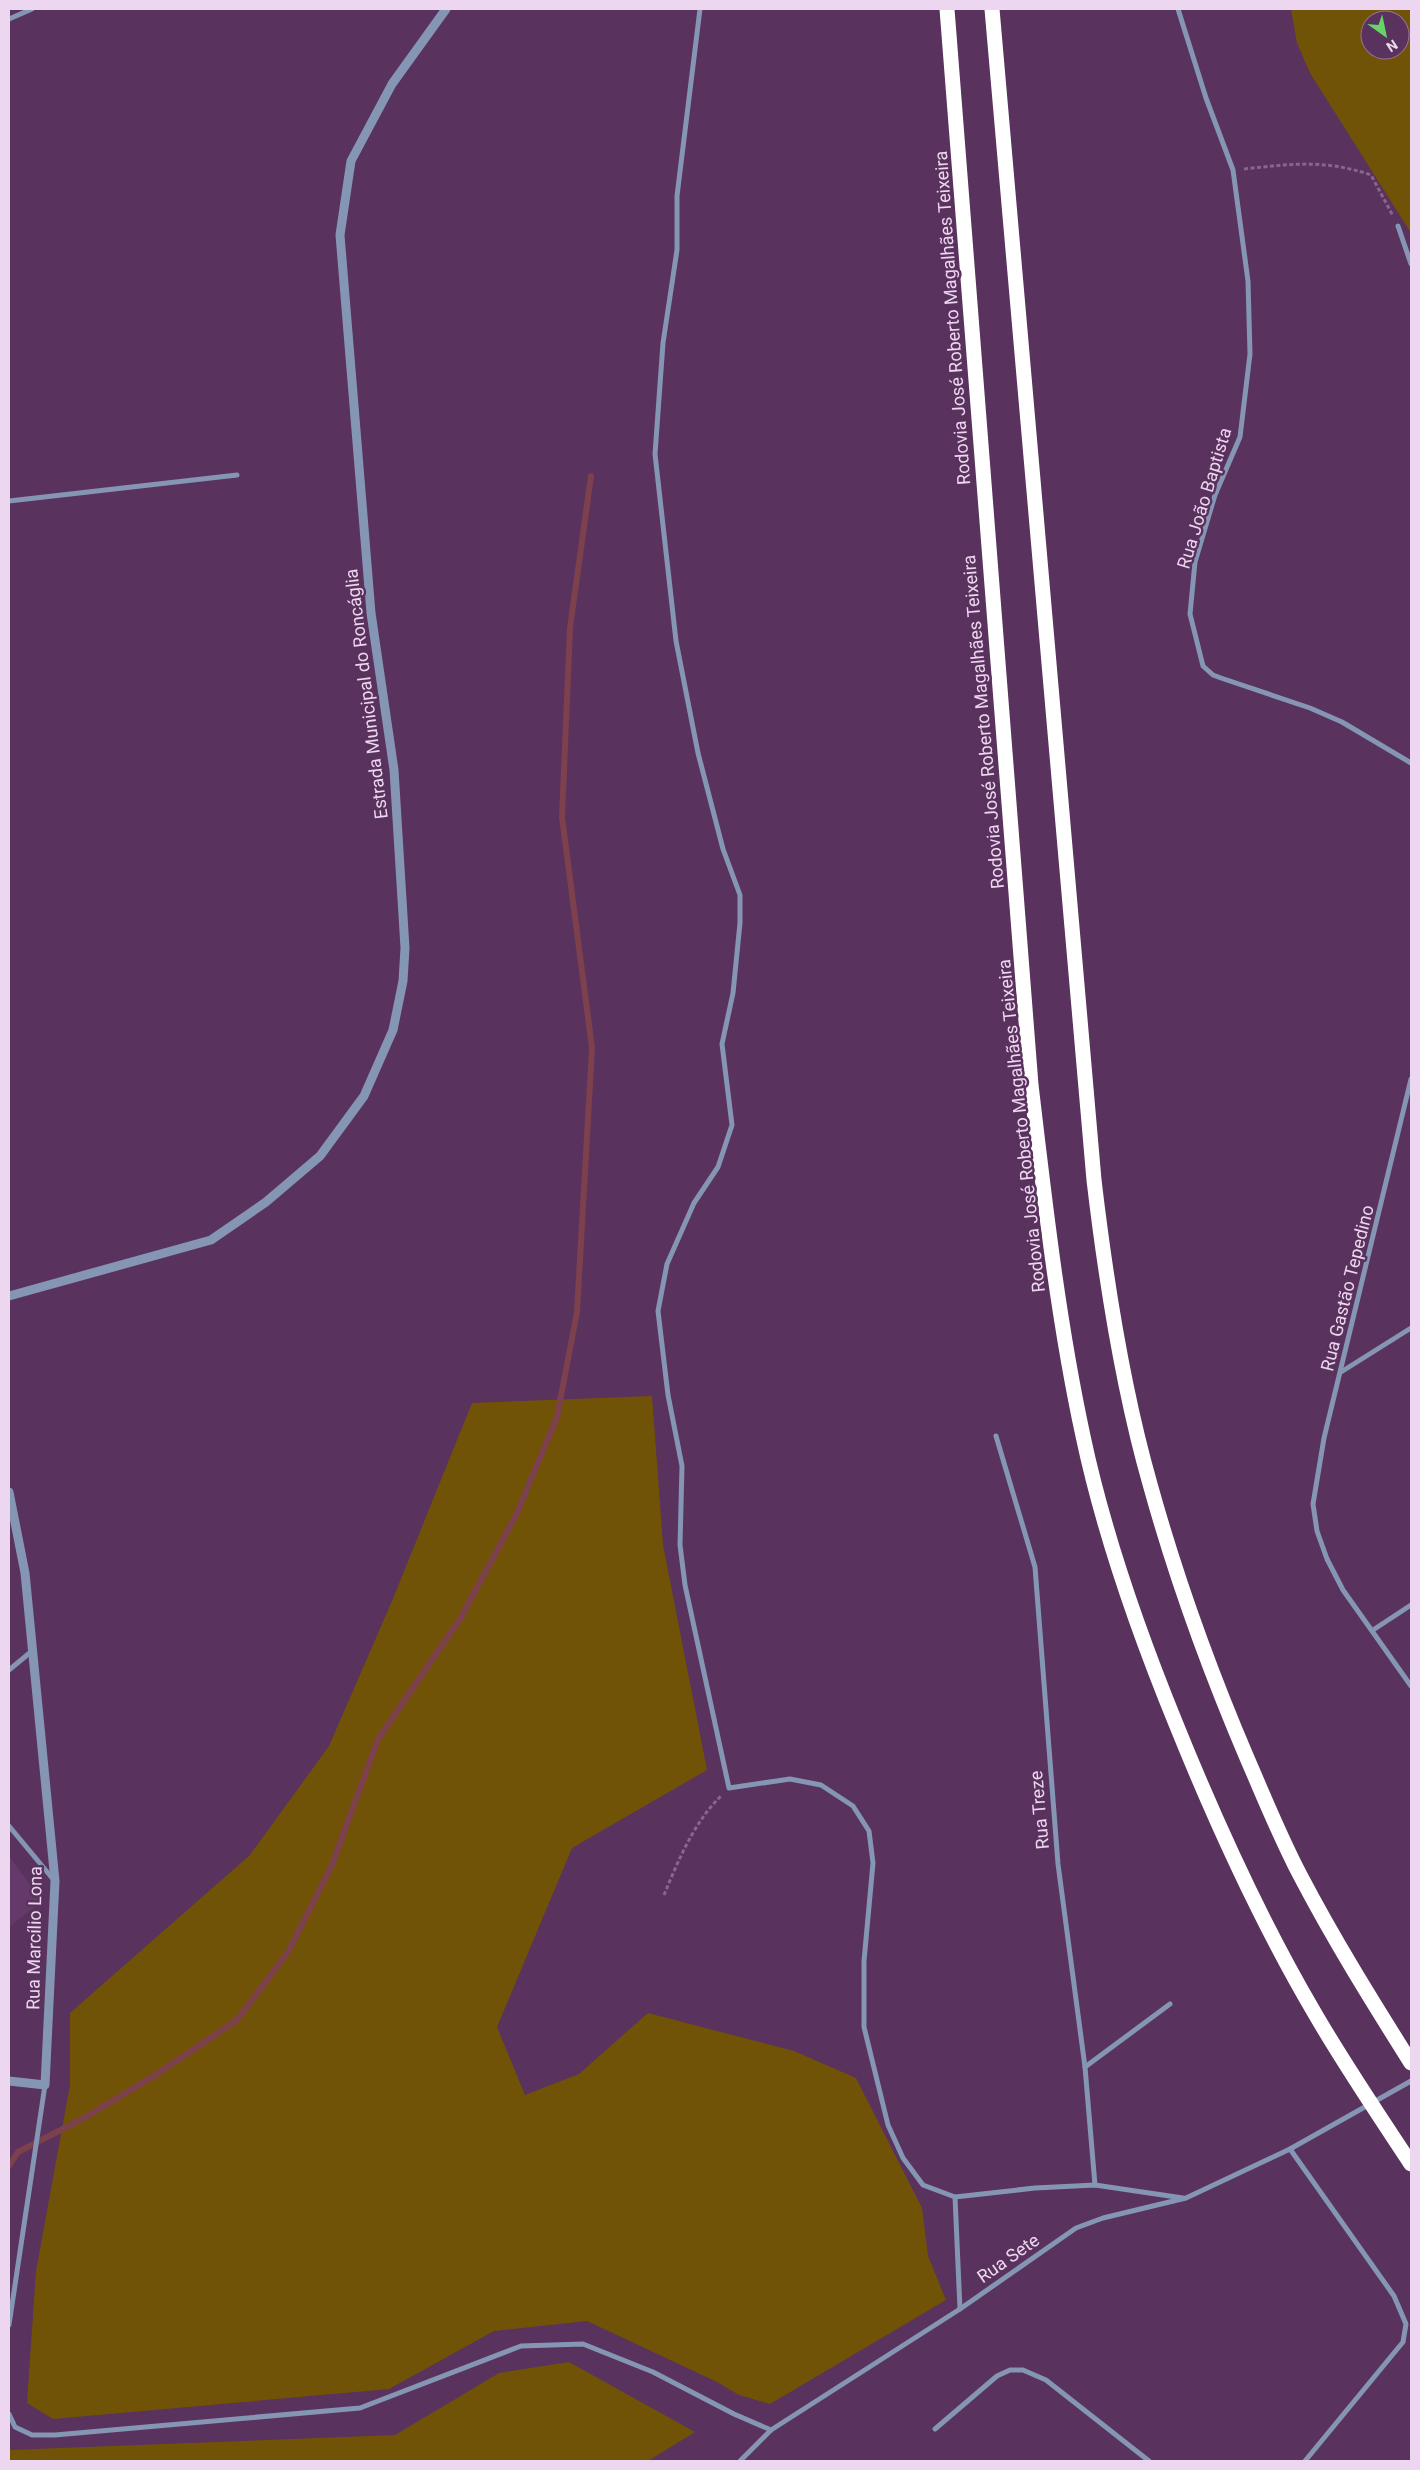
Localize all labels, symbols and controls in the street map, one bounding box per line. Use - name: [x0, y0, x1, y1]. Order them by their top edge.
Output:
- north arrow: [1360, 10, 1410, 60]
- text: N: [1384, 36, 1401, 55]
- street label: Rodovia José Roberto Magalhães Teixeira: [930, 150, 974, 486]
- street label: Rua João Baptista: [1173, 425, 1235, 571]
- street label: Rodovia José Roberto Magalhães Teixeira: [958, 554, 1008, 890]
- street label: Estrada Municipal do Roncáglia: [340, 568, 392, 820]
- street label: Rodovia José Roberto Magalhães Teixeira: [993, 958, 1049, 1294]
- street label: Rua Gastão Tepedino: [1316, 1203, 1378, 1373]
- street label: Rua Treze: [1025, 1770, 1053, 1850]
- street label: Rua Marcílio Lona: [22, 1866, 46, 2010]
- street label: Rua Sete: [973, 2229, 1043, 2287]

